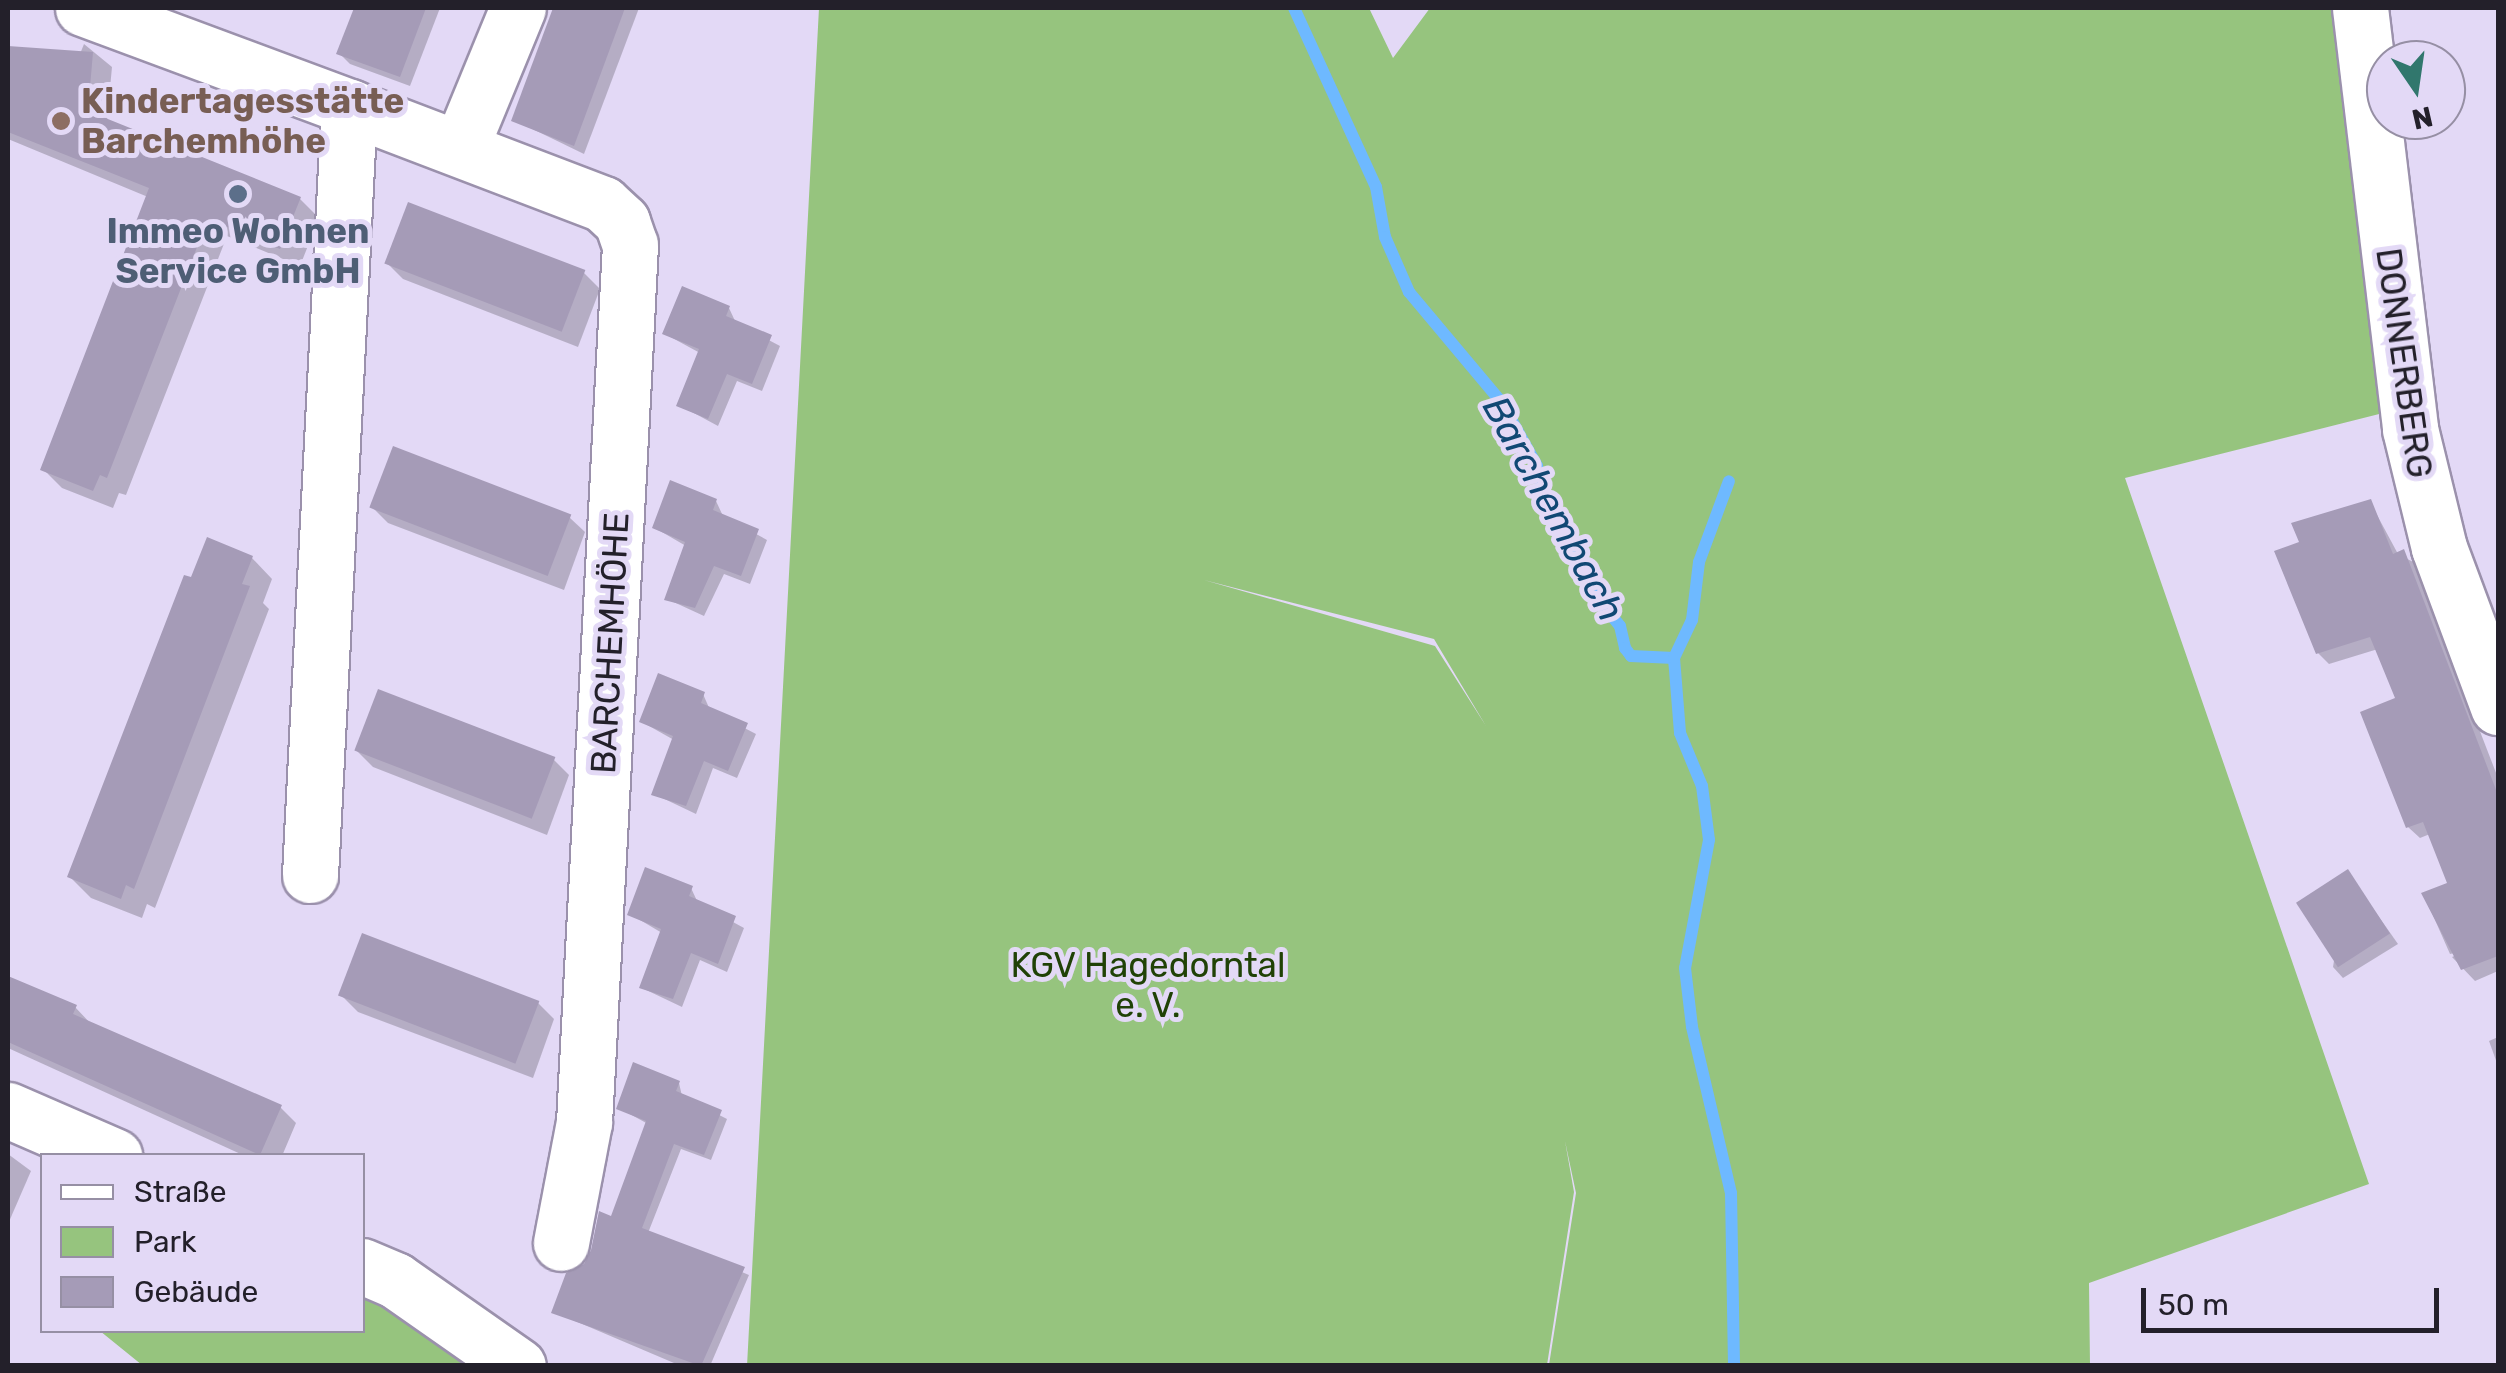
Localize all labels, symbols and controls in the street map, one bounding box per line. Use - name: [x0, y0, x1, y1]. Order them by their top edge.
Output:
- north arrow: [2366, 40, 2466, 140]
- place label: Kindertagesstätte Barchemhöhe: [81, 80, 404, 162]
- text: N: [2409, 99, 2436, 136]
- marker: Kindertagesstätte Barchemhöhe: [50, 110, 72, 132]
- marker: Immeo Wohnen Service GmbH: [227, 183, 249, 205]
- place label: Immeo Wohnen Service GmbH: [106, 210, 370, 292]
- street label: DONNERBERG: [2367, 245, 2441, 481]
- water label: Barchembach: [1472, 389, 1634, 629]
- street label: BARCHEMHÖHE: [582, 511, 638, 775]
- park label: KGV Hagedorntal e. V.: [1010, 944, 1286, 1026]
- legend: [40, 1153, 365, 1333]
- text: Straße: [134, 1174, 227, 1210]
- text: Park: [134, 1224, 196, 1260]
- scale bar: [2146, 1268, 2444, 1330]
- text: Gebäude: [134, 1274, 258, 1310]
- text: 50 m: [2158, 1287, 2229, 1323]

